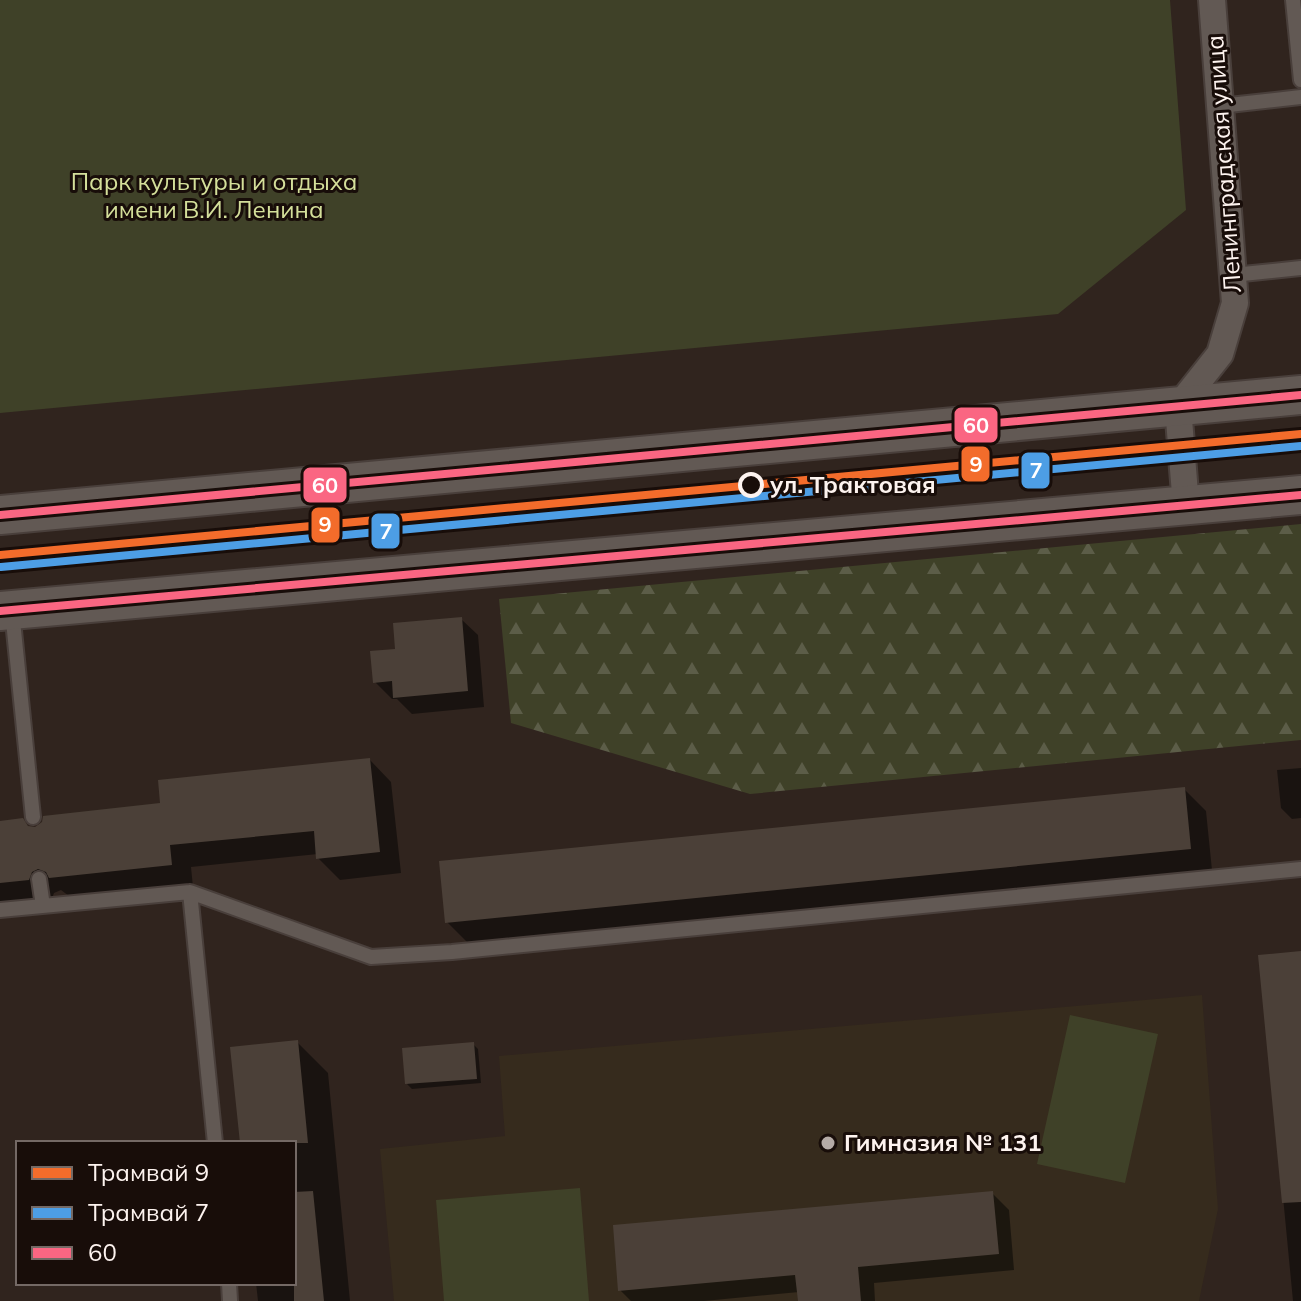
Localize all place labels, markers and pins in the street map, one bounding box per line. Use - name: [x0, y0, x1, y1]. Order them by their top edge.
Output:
- place label: ул. Трактовая: [770, 469, 936, 499]
- marker: ул. Трактовая: [739, 473, 763, 497]
- place label: Гимназия № 131: [844, 1127, 1042, 1157]
- marker: Гимназия № 131: [819, 1134, 837, 1152]

